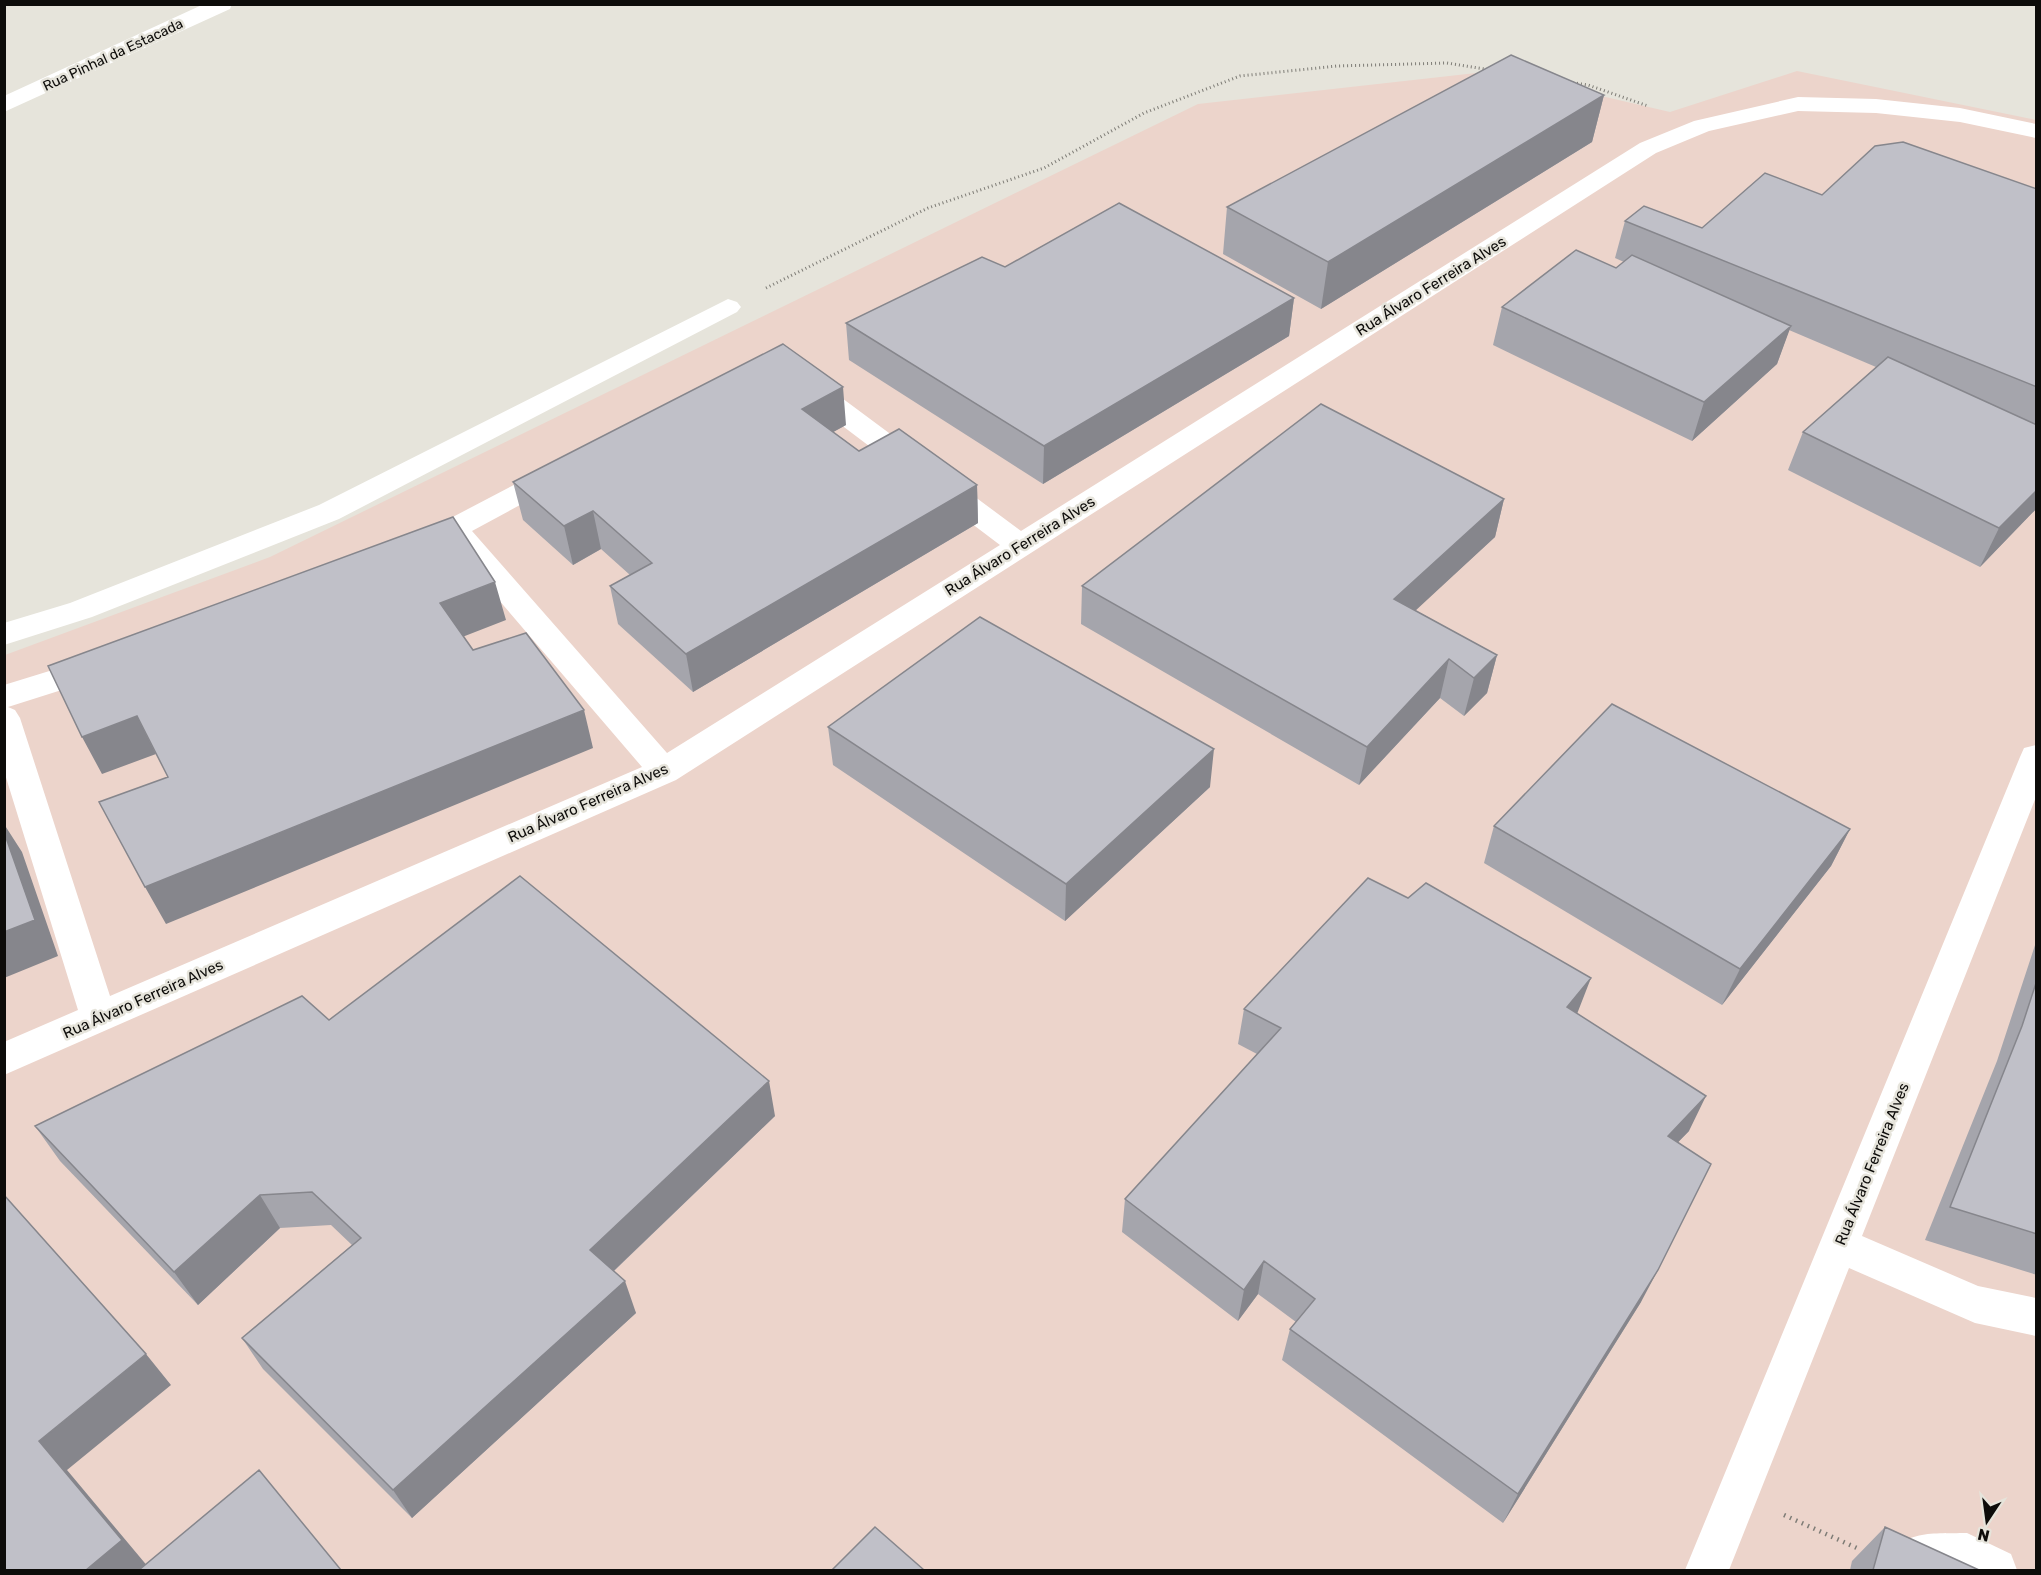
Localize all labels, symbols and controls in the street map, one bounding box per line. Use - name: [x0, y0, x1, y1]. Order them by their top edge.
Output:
- street label: Rua Pinhal da Estacada: [40, 15, 186, 95]
- street label: Rua Álvaro Ferreira Alves: [1353, 232, 1510, 340]
- street label: Rua Álvaro Ferreira Alves: [942, 492, 1099, 600]
- street label: Rua Álvaro Ferreira Alves: [505, 759, 671, 846]
- street label: Rua Álvaro Ferreira Alves: [60, 955, 226, 1042]
- street label: Rua Álvaro Ferreira Alves: [1831, 1080, 1913, 1248]
- north arrow: [1957, 1491, 2017, 1551]
- text: N: [1976, 1525, 1991, 1546]

